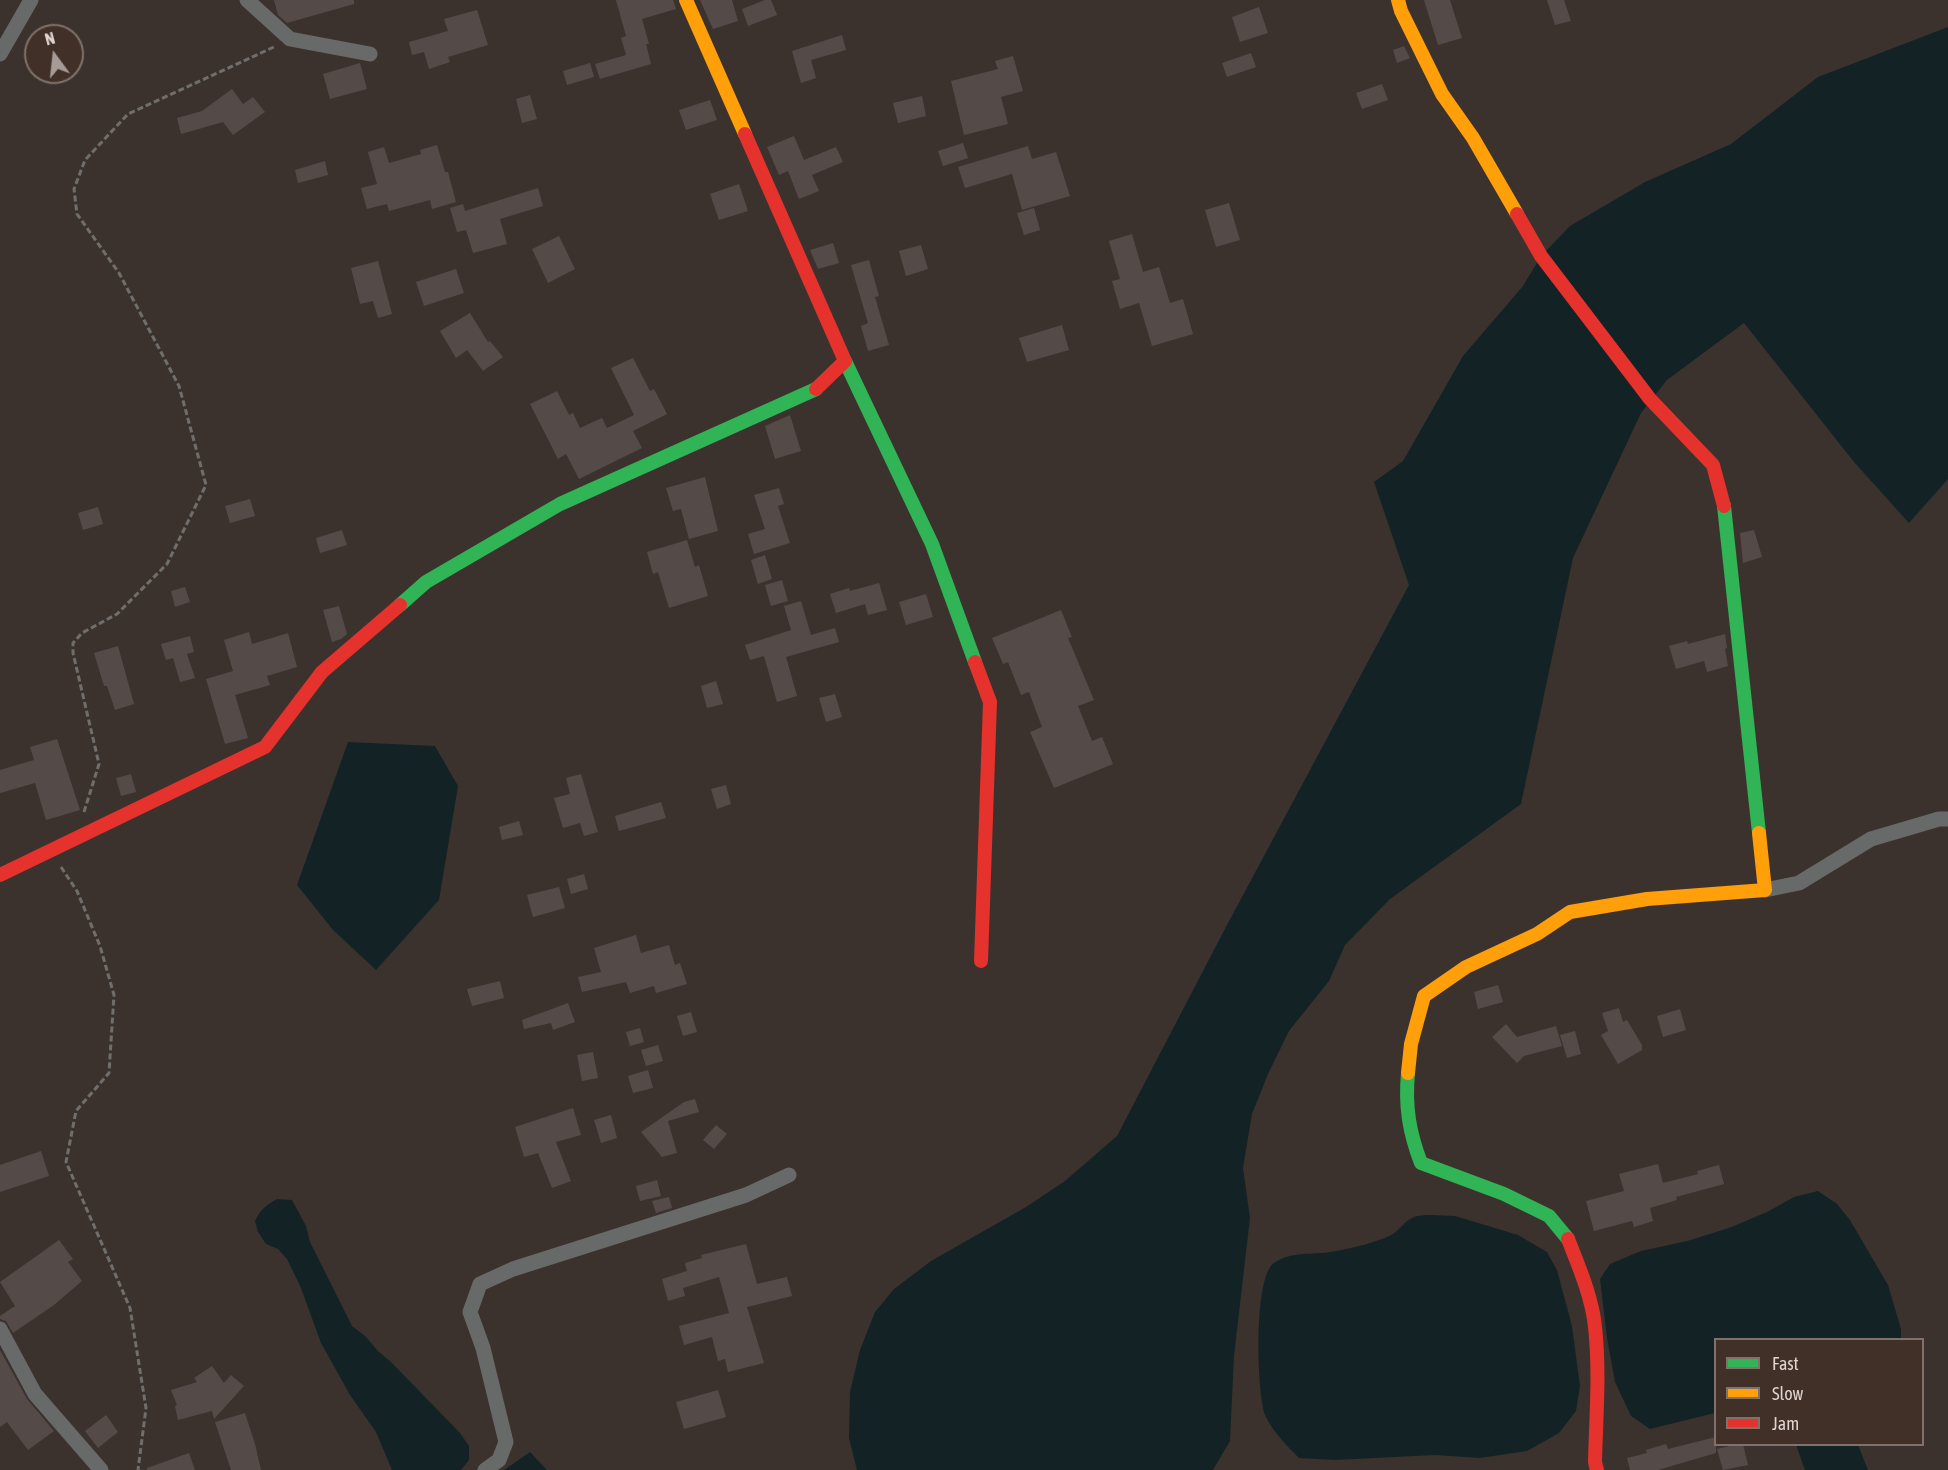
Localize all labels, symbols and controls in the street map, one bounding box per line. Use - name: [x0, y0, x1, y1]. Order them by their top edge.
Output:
- north arrow: [24, 24, 84, 84]
- text: N: [43, 29, 57, 48]
- legend: [1714, 1338, 1924, 1446]
- text: Fast: [1772, 1353, 1799, 1374]
- text: Slow: [1772, 1383, 1803, 1404]
- text: Jam: [1772, 1413, 1799, 1434]

